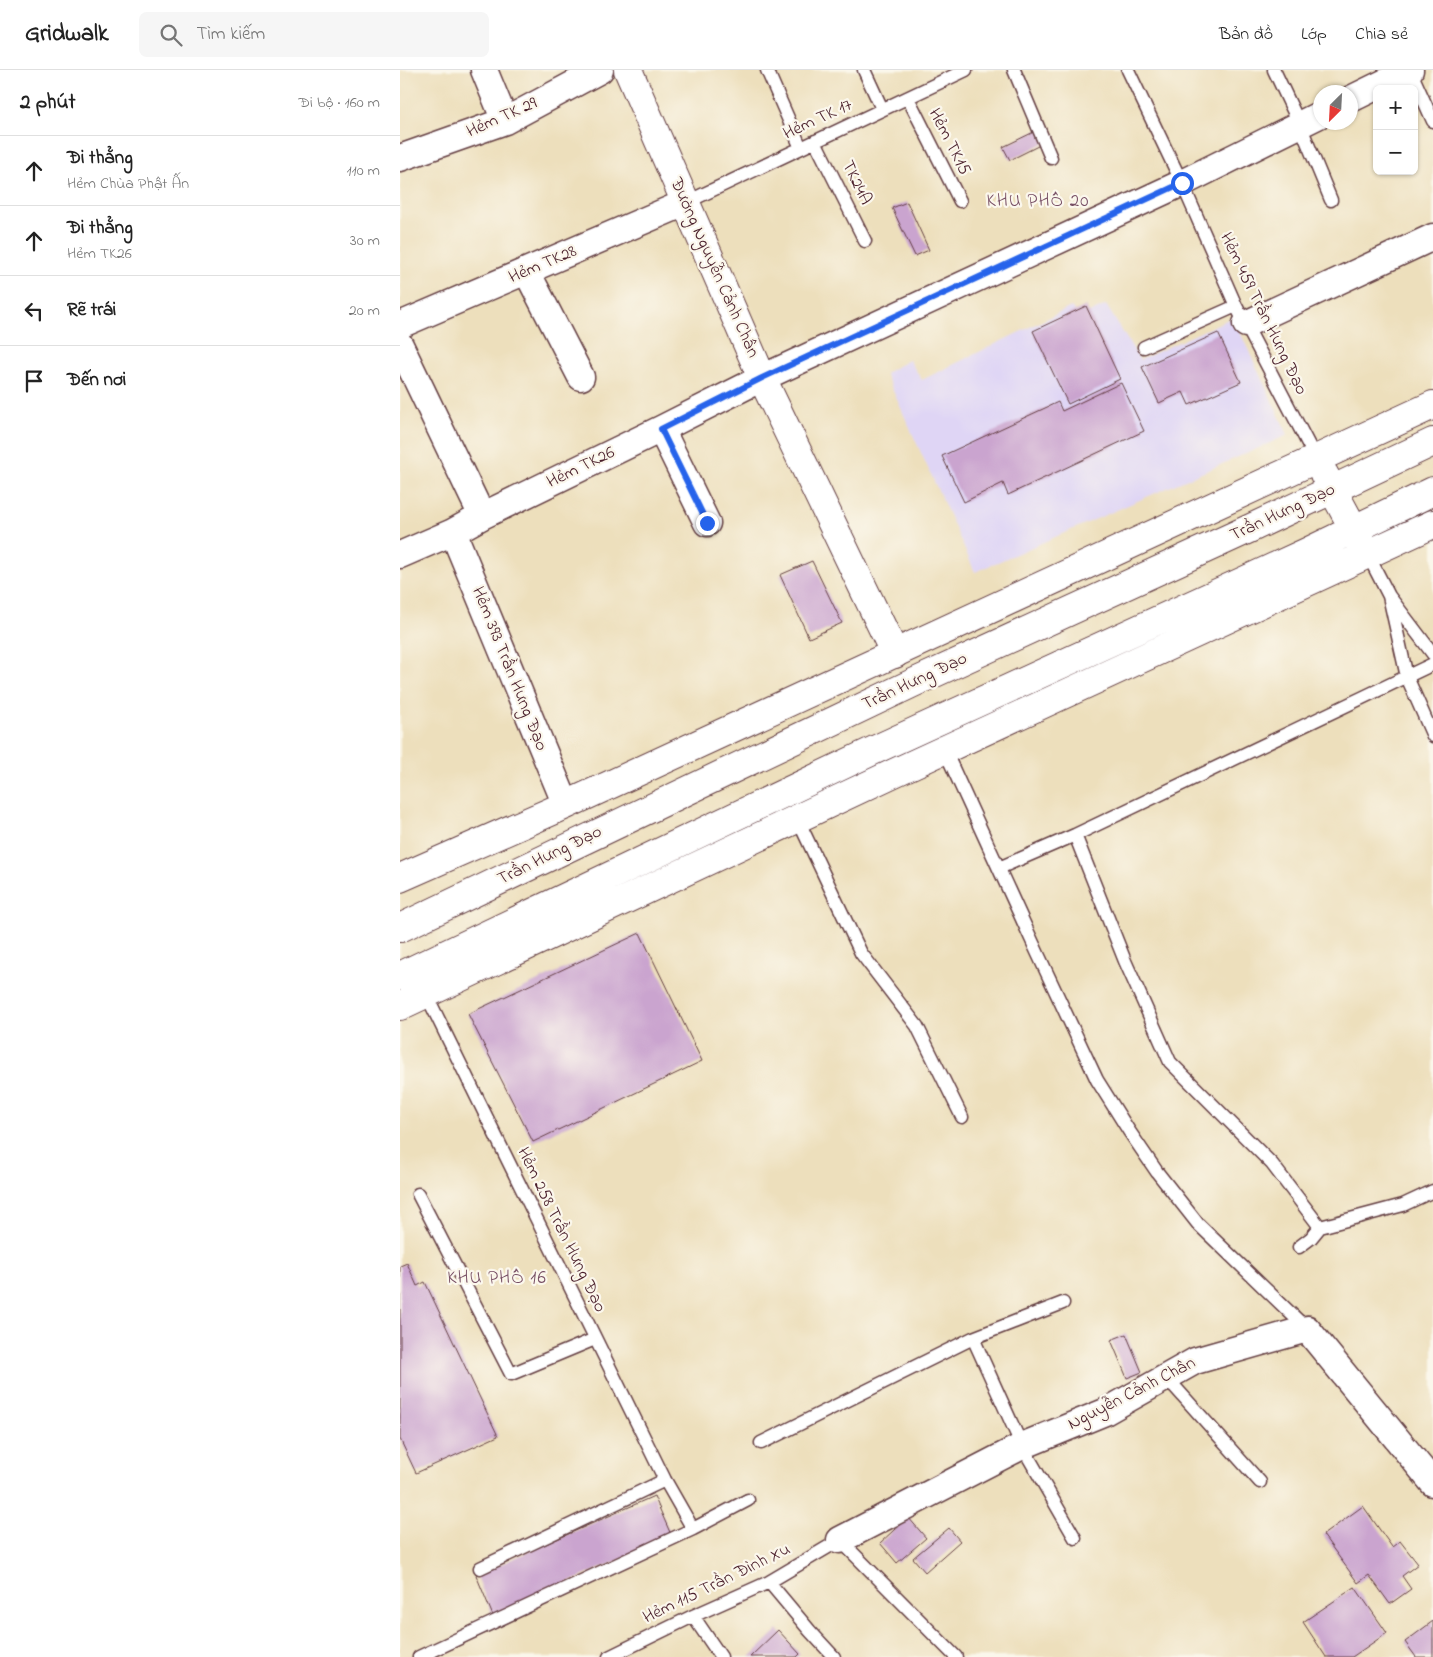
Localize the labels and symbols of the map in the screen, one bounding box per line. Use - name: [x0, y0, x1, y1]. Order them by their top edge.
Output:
- north arrow: [1313, 85, 1358, 130]
- street label: Hẻm TK 29: [462, 91, 542, 145]
- street label: Hẻm TK 17: [779, 92, 857, 147]
- street label: Hẻm TK15: [921, 104, 977, 180]
- street label: TK24A: [834, 156, 878, 210]
- route start: [1171, 172, 1194, 195]
- street label: Đường Nguyễn Cảnh Chân: [661, 173, 766, 363]
- district label: KHU PHỐ 20: [987, 188, 1089, 215]
- street label: Hẻm 459 Trần Hưng Đạo: [1211, 228, 1314, 400]
- street label: Hẻm TK28: [505, 239, 581, 291]
- street label: Hẻm TK26: [543, 440, 620, 496]
- street label: Trần Hưng Đạo: [1226, 477, 1340, 550]
- route end: [696, 512, 719, 535]
- street label: Hẻm 393 Trần Hưng Ðạo: [463, 583, 554, 755]
- street label: Trần Hưng Đạo: [858, 646, 972, 719]
- street label: Trần Hưng Đạo: [493, 819, 607, 893]
- street label: Hẻm 258 Trần Hưng Đạo: [509, 1143, 612, 1317]
- district label: KHU PHỐ 16: [447, 1265, 547, 1292]
- street label: Nguyễn Cảnh Chân: [1064, 1350, 1201, 1438]
- street label: Hẻm 115 Trần Đình Xu: [639, 1537, 795, 1631]

